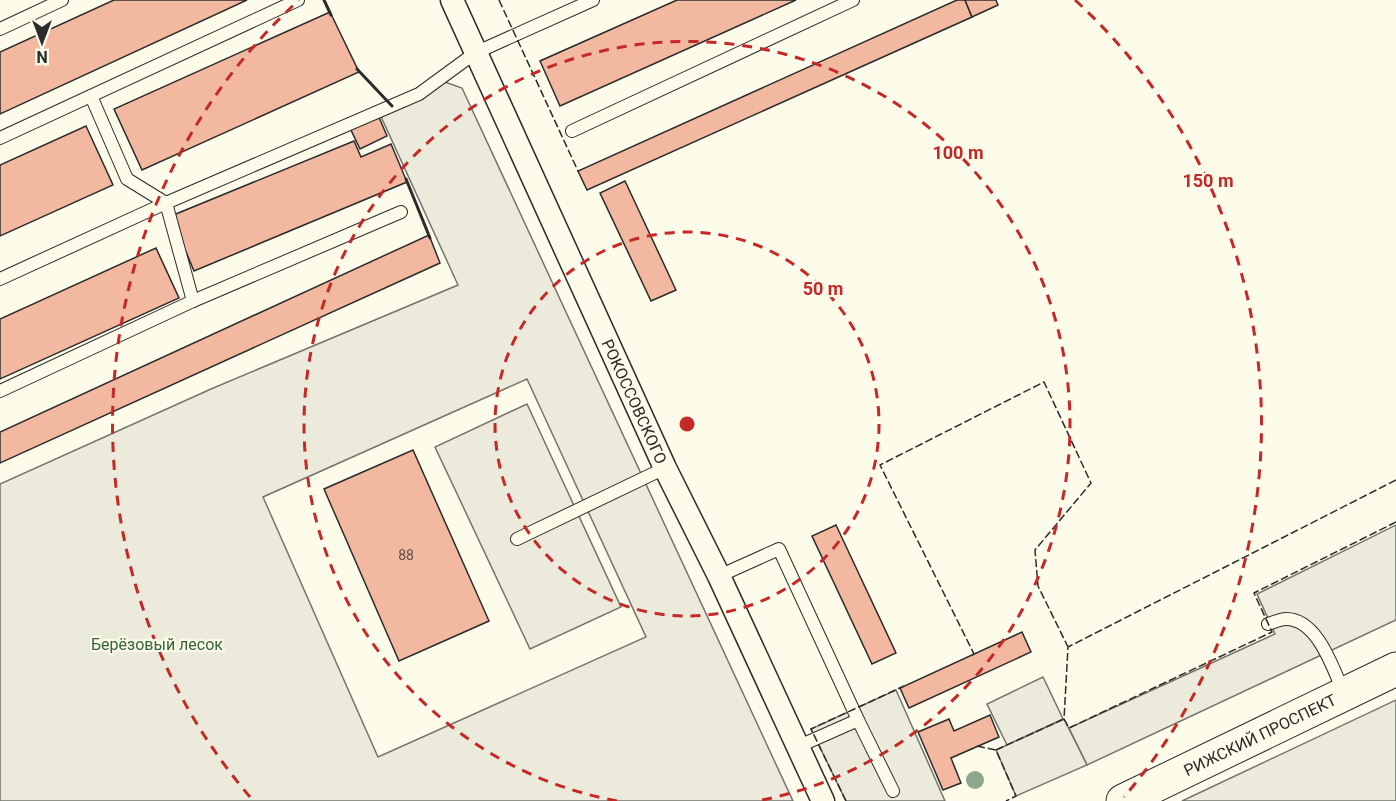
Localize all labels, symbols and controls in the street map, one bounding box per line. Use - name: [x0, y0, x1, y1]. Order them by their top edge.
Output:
- north arrow: [12, 12, 72, 72]
- text: N: [36, 47, 48, 66]
- text: 100 m: [932, 142, 984, 163]
- text: 150 m: [1182, 170, 1234, 191]
- text: 50 m: [803, 278, 843, 299]
- street label: РОКОССОВСКОГО: [598, 336, 671, 467]
- centre of rings: [677, 414, 697, 434]
- house number: 88: [398, 547, 414, 563]
- park label: Берёзовый лесок: [91, 635, 223, 654]
- street label: РИЖСКИЙ ПРОСПЕКТ: [1181, 690, 1340, 780]

